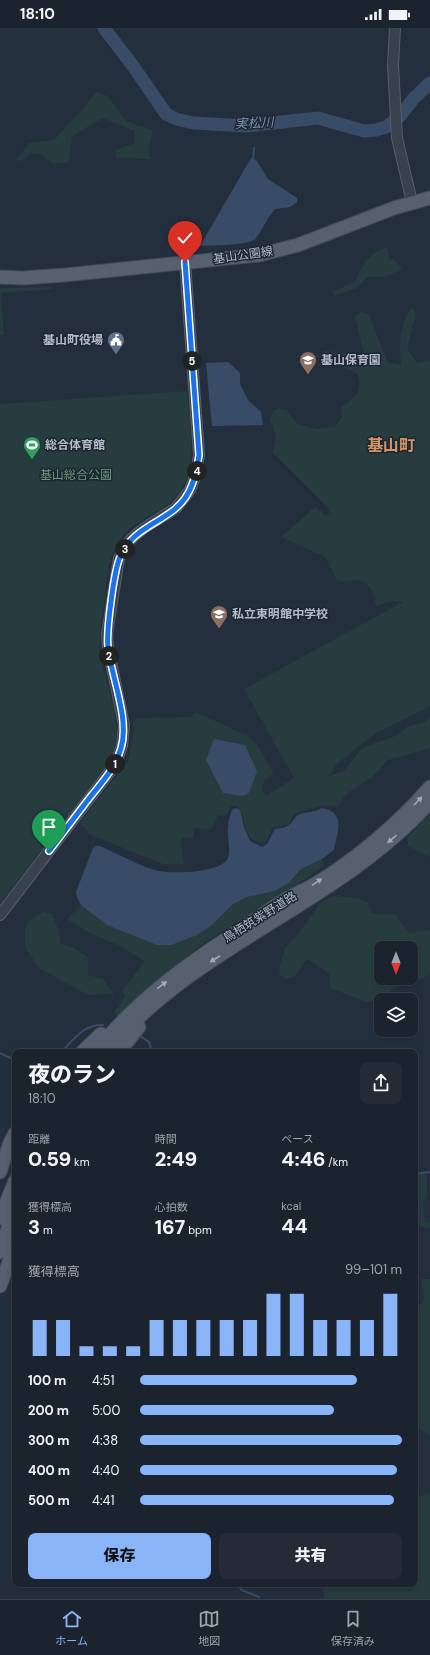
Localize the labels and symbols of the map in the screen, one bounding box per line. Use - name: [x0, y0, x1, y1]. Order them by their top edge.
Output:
- water label: 実松川: [234, 113, 276, 133]
- pin: [168, 221, 202, 262]
- street label: 基山公園線: [212, 243, 274, 267]
- public building icon: 基山町役場: [106, 330, 126, 355]
- place label: 基山町役場: [43, 332, 103, 348]
- school or university icon: 基山保育園: [298, 350, 318, 375]
- pin: 5: [182, 351, 202, 371]
- place label: 基山保育園: [321, 352, 381, 368]
- sports icon: 総合体育館: [22, 435, 42, 460]
- district label: 基山町: [367, 435, 415, 456]
- place label: 総合体育館: [45, 437, 105, 453]
- pin: 4: [187, 461, 207, 481]
- park label: 基山総合公園: [40, 467, 112, 483]
- pin: 3: [115, 539, 135, 559]
- school or university icon: 私立東明館中学校: [209, 604, 229, 629]
- place label: 私立東明館中学校: [232, 606, 328, 622]
- pin: 2: [99, 646, 119, 666]
- pin: 1: [105, 754, 125, 774]
- one-way arrow: [413, 796, 422, 806]
- pin: [32, 810, 66, 851]
- one-way arrow: [387, 834, 396, 843]
- one-way arrow: [311, 879, 323, 886]
- street label: 鳥栖筑紫野道路: [220, 888, 300, 946]
- north arrow: [374, 941, 418, 985]
- one-way arrow: [209, 956, 221, 963]
- one-way arrow: [157, 981, 167, 989]

